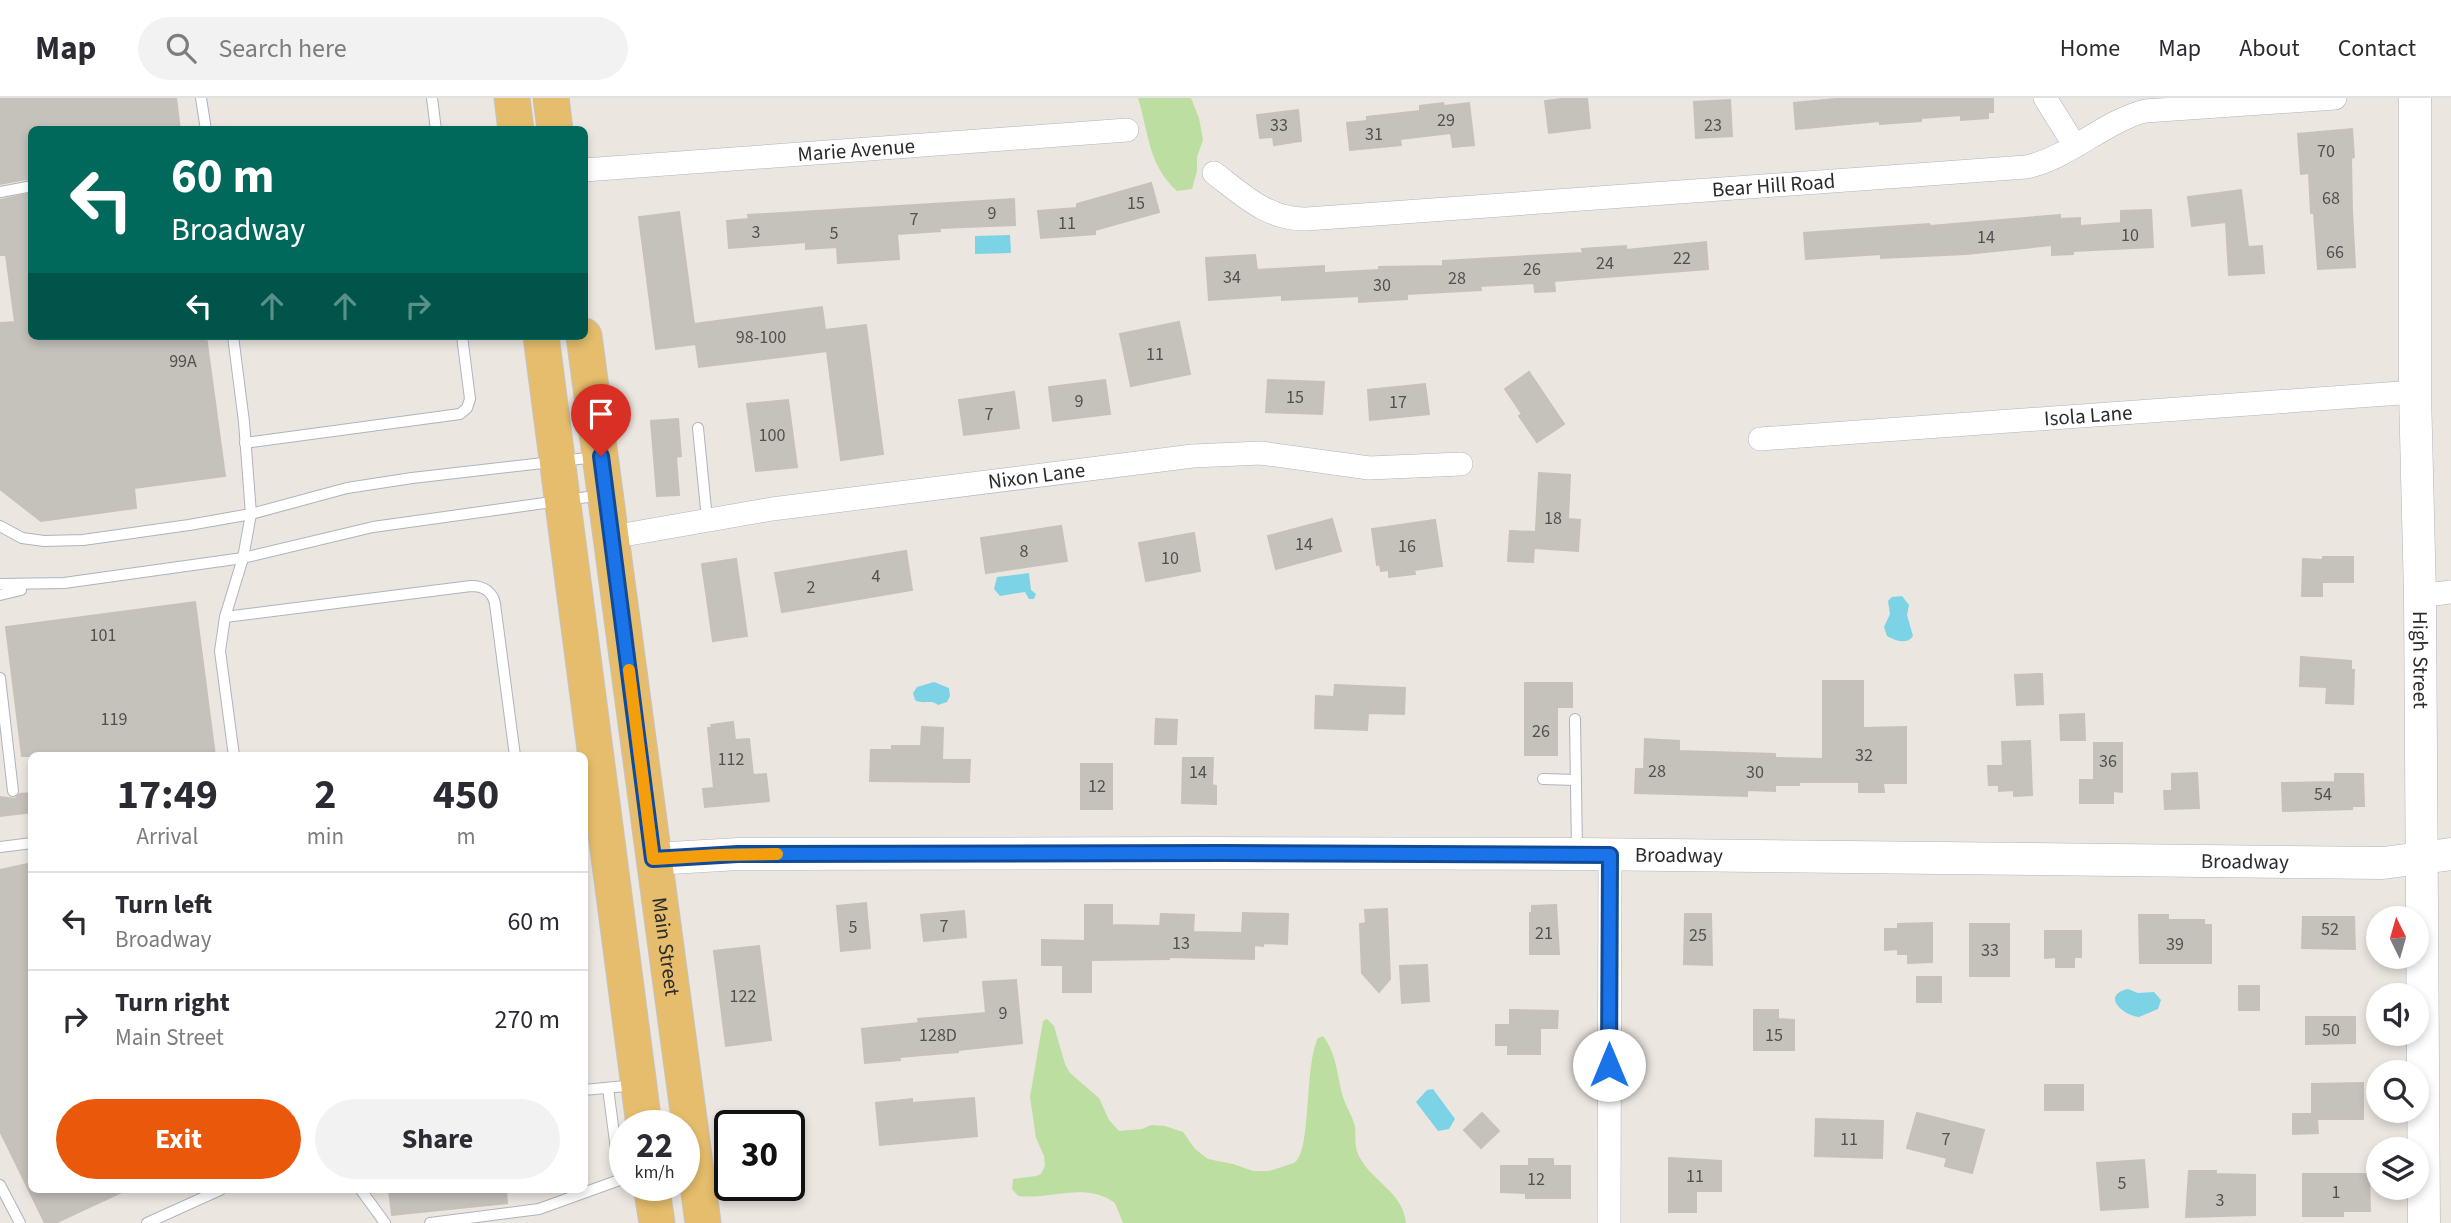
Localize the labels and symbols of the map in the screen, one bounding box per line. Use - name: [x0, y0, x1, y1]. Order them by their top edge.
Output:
- house number: 29: [1437, 108, 1455, 133]
- house number: 33: [1270, 113, 1288, 138]
- house number: 23: [1704, 113, 1722, 138]
- house number: 31: [1365, 122, 1383, 147]
- street label: Marie Avenue: [796, 131, 916, 169]
- house number: 70: [2317, 139, 2335, 164]
- street label: Bear Hill Road: [1711, 166, 1836, 205]
- house number: 68: [2322, 186, 2340, 211]
- house number: 15: [1127, 191, 1145, 216]
- house number: 9: [988, 201, 997, 226]
- house number: 7: [910, 207, 919, 232]
- house number: 11: [1058, 211, 1076, 236]
- house number: 3: [752, 220, 761, 245]
- house number: 5: [830, 221, 839, 246]
- house number: 10: [2121, 223, 2139, 248]
- house number: 14: [1977, 225, 1995, 250]
- house number: 66: [2326, 240, 2344, 265]
- house number: 22: [1673, 246, 1691, 271]
- house number: 24: [1596, 251, 1614, 276]
- house number: 26: [1523, 257, 1541, 282]
- house number: 34: [1223, 265, 1241, 290]
- house number: 28: [1448, 266, 1466, 291]
- house number: 30: [1373, 273, 1391, 298]
- house number: 98-100: [736, 325, 786, 350]
- house number: 11: [1146, 342, 1164, 367]
- house number: 99A: [169, 349, 197, 374]
- pin: [571, 384, 631, 456]
- house number: 15: [1286, 385, 1304, 410]
- house number: 9: [1075, 389, 1084, 414]
- house number: 17: [1389, 390, 1407, 415]
- street label: Isola Lane: [2043, 397, 2133, 434]
- house number: 7: [985, 402, 994, 427]
- house number: 100: [759, 423, 785, 448]
- street label: Nixon Lane: [986, 455, 1087, 497]
- house number: 18: [1544, 506, 1562, 531]
- house number: 14: [1295, 532, 1313, 557]
- house number: 16: [1398, 534, 1416, 559]
- house number: 8: [1020, 539, 1029, 564]
- house number: 10: [1161, 546, 1179, 571]
- house number: 4: [872, 564, 881, 589]
- house number: 2: [807, 575, 816, 600]
- street label: High Street: [2405, 611, 2436, 709]
- house number: 101: [90, 623, 116, 648]
- house number: 119: [101, 707, 127, 732]
- house number: 26: [1532, 719, 1550, 744]
- house number: 32: [1855, 743, 1873, 768]
- house number: 112: [718, 747, 744, 772]
- house number: 36: [2099, 749, 2117, 774]
- house number: 28: [1648, 759, 1666, 784]
- house number: 14: [1189, 760, 1207, 785]
- house number: 30: [1746, 760, 1764, 785]
- house number: 12: [1088, 774, 1106, 799]
- house number: 54: [2314, 782, 2332, 807]
- street label: Broadway: [1635, 840, 1723, 871]
- street label: Broadway: [2201, 846, 2289, 877]
- street label: Main Street: [644, 895, 687, 998]
- north arrow: [2366, 906, 2429, 970]
- house number: 7: [940, 914, 949, 939]
- house number: 5: [849, 915, 858, 940]
- house number: 52: [2321, 917, 2339, 942]
- house number: 21: [1535, 921, 1553, 946]
- house number: 25: [1689, 923, 1707, 948]
- house number: 13: [1172, 931, 1190, 956]
- house number: 39: [2166, 932, 2184, 957]
- house number: 33: [1981, 938, 1999, 963]
- house number: 122: [730, 984, 756, 1009]
- house number: 9: [999, 1001, 1008, 1026]
- house number: 50: [2322, 1018, 2340, 1043]
- house number: 128D: [919, 1023, 957, 1048]
- house number: 15: [1765, 1023, 1783, 1048]
- position arrow: [1572, 1028, 1646, 1102]
- speed limit sign: 30: [714, 1110, 805, 1201]
- house number: 11: [1840, 1127, 1858, 1152]
- house number: 7: [1942, 1127, 1951, 1152]
- house number: 11: [1686, 1164, 1704, 1189]
- house number: 12: [1527, 1167, 1545, 1192]
- house number: 5: [2118, 1171, 2127, 1196]
- house number: 1: [2332, 1180, 2340, 1205]
- house number: 3: [2216, 1188, 2225, 1213]

